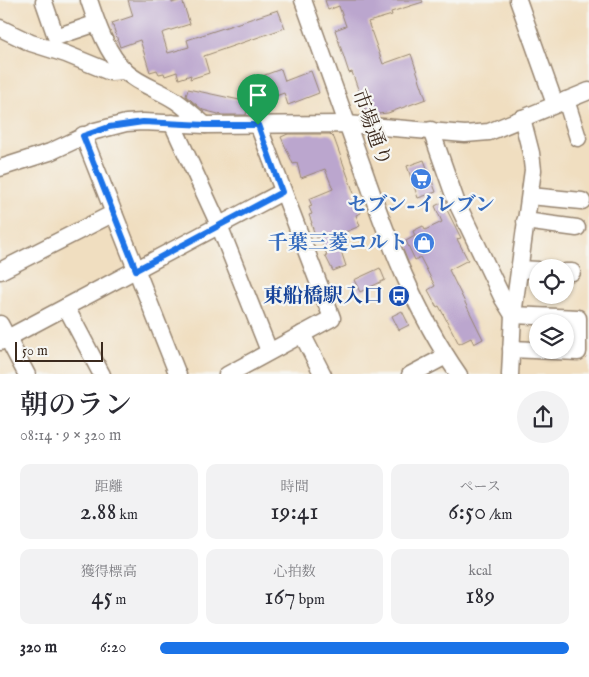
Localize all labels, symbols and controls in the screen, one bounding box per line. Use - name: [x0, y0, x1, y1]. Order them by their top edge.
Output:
- pin: [237, 74, 279, 125]
- icon: arrive: [244, 81, 272, 109]
- street label: 市場通り: [346, 86, 396, 170]
- supermarket icon: セブン-イレブン: [409, 167, 433, 191]
- place label: セブン-イレブン: [347, 193, 495, 218]
- place label: 千葉三菱コルト: [268, 231, 408, 256]
- shop icon: 千葉三菱コルト: [412, 231, 436, 255]
- map controls: [529, 259, 574, 359]
- button: locate: [529, 259, 574, 304]
- place label: 東船橋駅入口: [263, 284, 383, 309]
- bus stop icon: 東船橋駅入口: [387, 284, 411, 308]
- button: layers: [529, 314, 574, 359]
- scale bar: [15, 340, 102, 363]
- text: 50 m: [22, 342, 48, 360]
- text: 朝のラン: [20, 389, 132, 424]
- button: share: [517, 391, 569, 443]
- text: 08:14 · 9 × 320 m: [20, 426, 121, 446]
- text: 距離: [95, 478, 123, 496]
- text: 時間: [280, 478, 308, 496]
- text: ペース: [460, 478, 501, 496]
- text: 2.88: [80, 496, 116, 528]
- text: 19:41: [270, 496, 319, 528]
- text: 6:50: [448, 496, 486, 528]
- text: km: [116, 506, 138, 524]
- text: /km: [486, 506, 512, 524]
- text: kcal: [468, 562, 492, 580]
- text: 獲得標高: [81, 563, 137, 581]
- text: 心拍数: [273, 563, 315, 581]
- text: 189: [465, 580, 495, 612]
- text: 45: [91, 581, 113, 613]
- text: 167: [264, 581, 296, 613]
- text: m: [113, 591, 126, 609]
- text: bpm: [296, 591, 325, 609]
- text: 320 m: [20, 638, 57, 658]
- text: 6:20: [100, 638, 126, 658]

